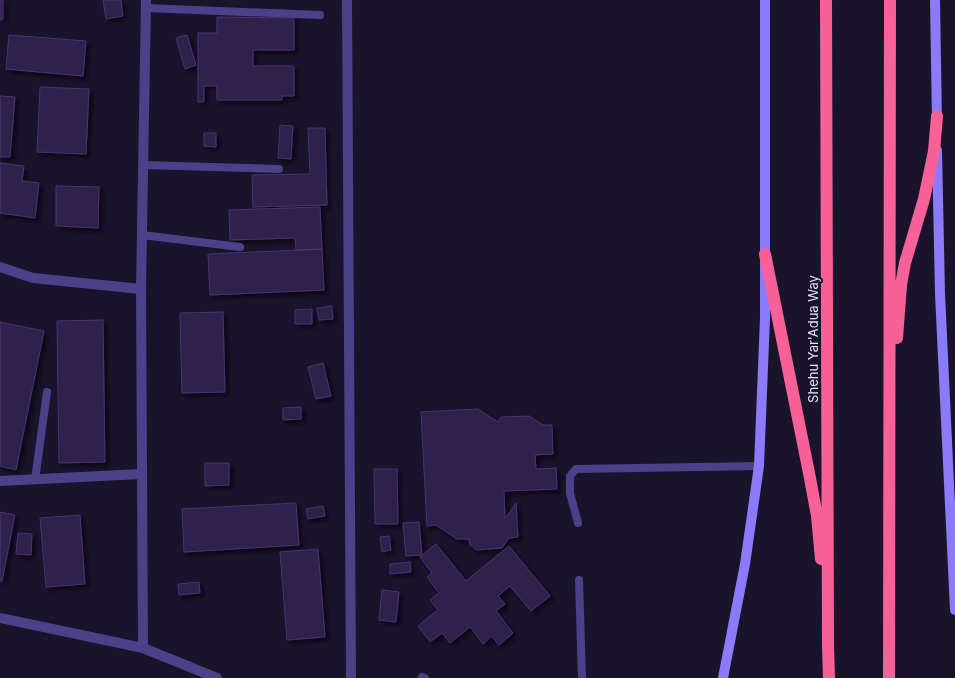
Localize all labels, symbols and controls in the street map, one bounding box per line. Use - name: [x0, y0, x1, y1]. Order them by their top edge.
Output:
- street label: Shehu Yar'Adua Way: [805, 275, 821, 403]

